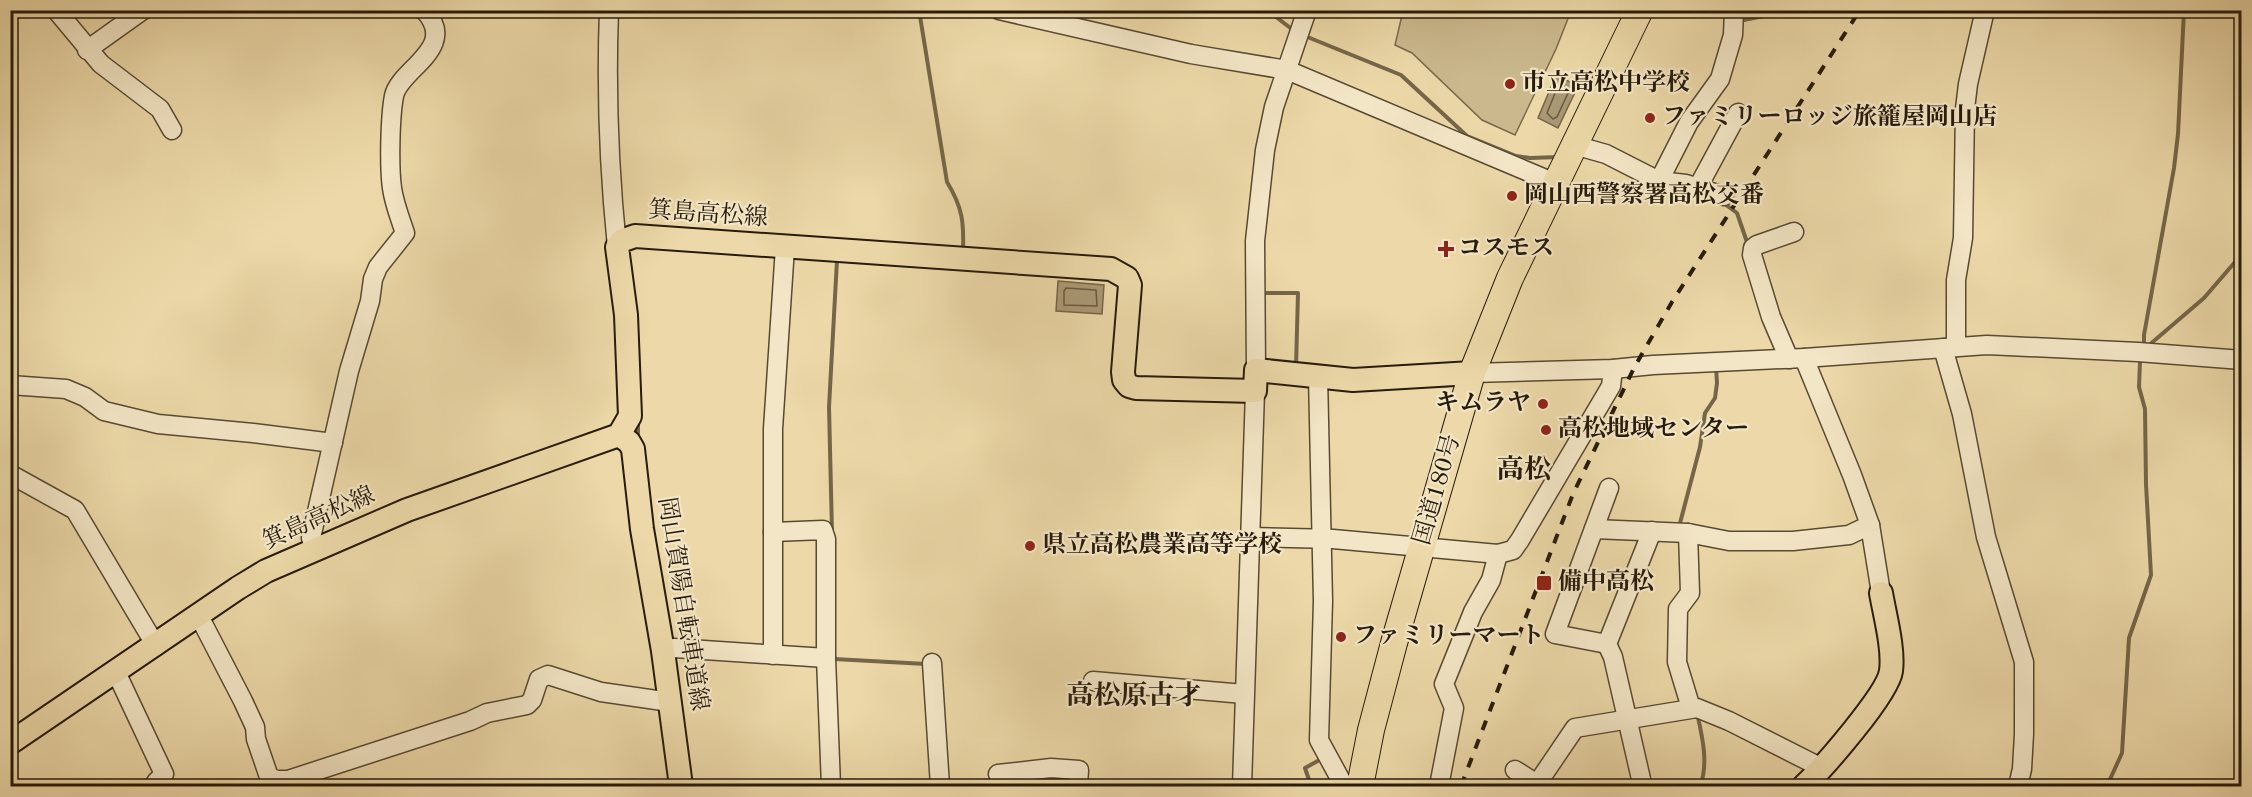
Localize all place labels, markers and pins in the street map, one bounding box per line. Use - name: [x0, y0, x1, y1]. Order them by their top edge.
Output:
- place label: 市立高松中学校: [1522, 69, 1690, 96]
- marker: 市立高松中学校: [1503, 77, 1517, 91]
- place label: ファミリーロッジ旅籠屋岡山店: [1662, 103, 1997, 130]
- marker: ファミリーロッジ旅籠屋岡山店: [1643, 111, 1657, 125]
- place label: 岡山西警察署高松交番: [1524, 181, 1764, 208]
- marker: 岡山西警察署高松交番: [1505, 189, 1519, 203]
- place label: コスモス: [1458, 237, 1554, 261]
- marker: コスモス: [1439, 242, 1453, 256]
- place label: キムラヤ: [1435, 391, 1531, 416]
- marker: キムラヤ: [1536, 397, 1550, 411]
- place label: 高松地域センター: [1558, 415, 1749, 442]
- marker: 高松地域センター: [1539, 423, 1553, 437]
- place label: 県立高松農業高等学校: [1042, 531, 1282, 558]
- marker: 県立高松農業高等学校: [1023, 539, 1037, 553]
- place label: 備中高松: [1558, 568, 1654, 595]
- marker: 備中高松: [1535, 574, 1553, 592]
- place label: ファミリーマート: [1353, 624, 1545, 649]
- marker: ファミリーマート: [1334, 630, 1348, 644]

